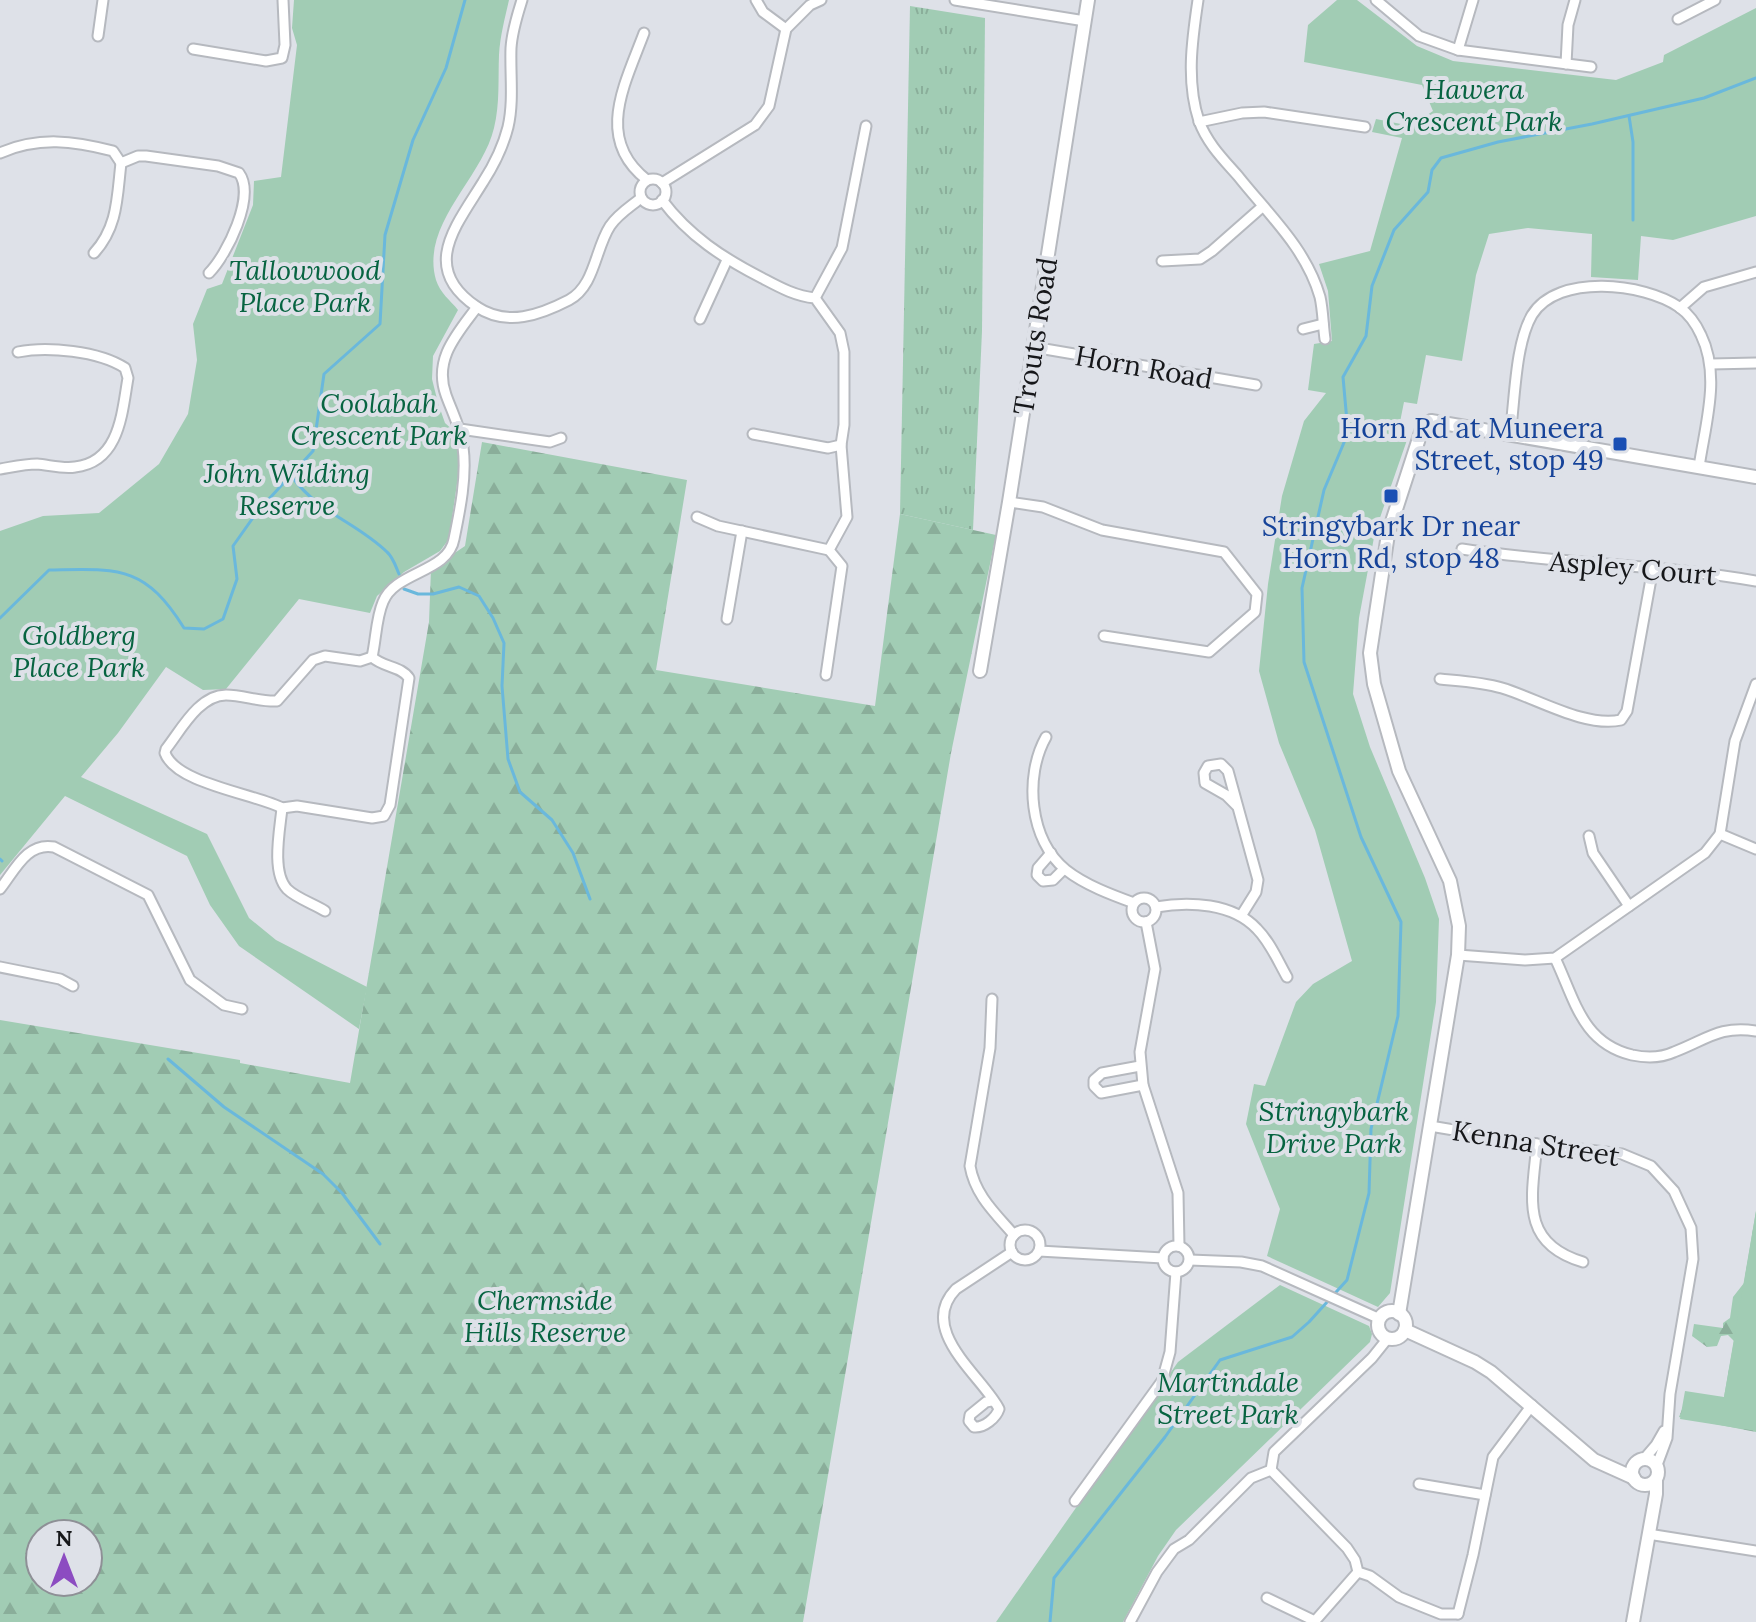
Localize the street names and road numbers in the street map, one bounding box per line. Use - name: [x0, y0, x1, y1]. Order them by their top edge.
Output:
- street label: Trouts Road: [1005, 255, 1065, 417]
- street label: Horn Road: [1072, 337, 1216, 397]
- street label: Aspley Court: [1547, 543, 1718, 593]
- street label: Kenna Street: [1450, 1112, 1622, 1174]

